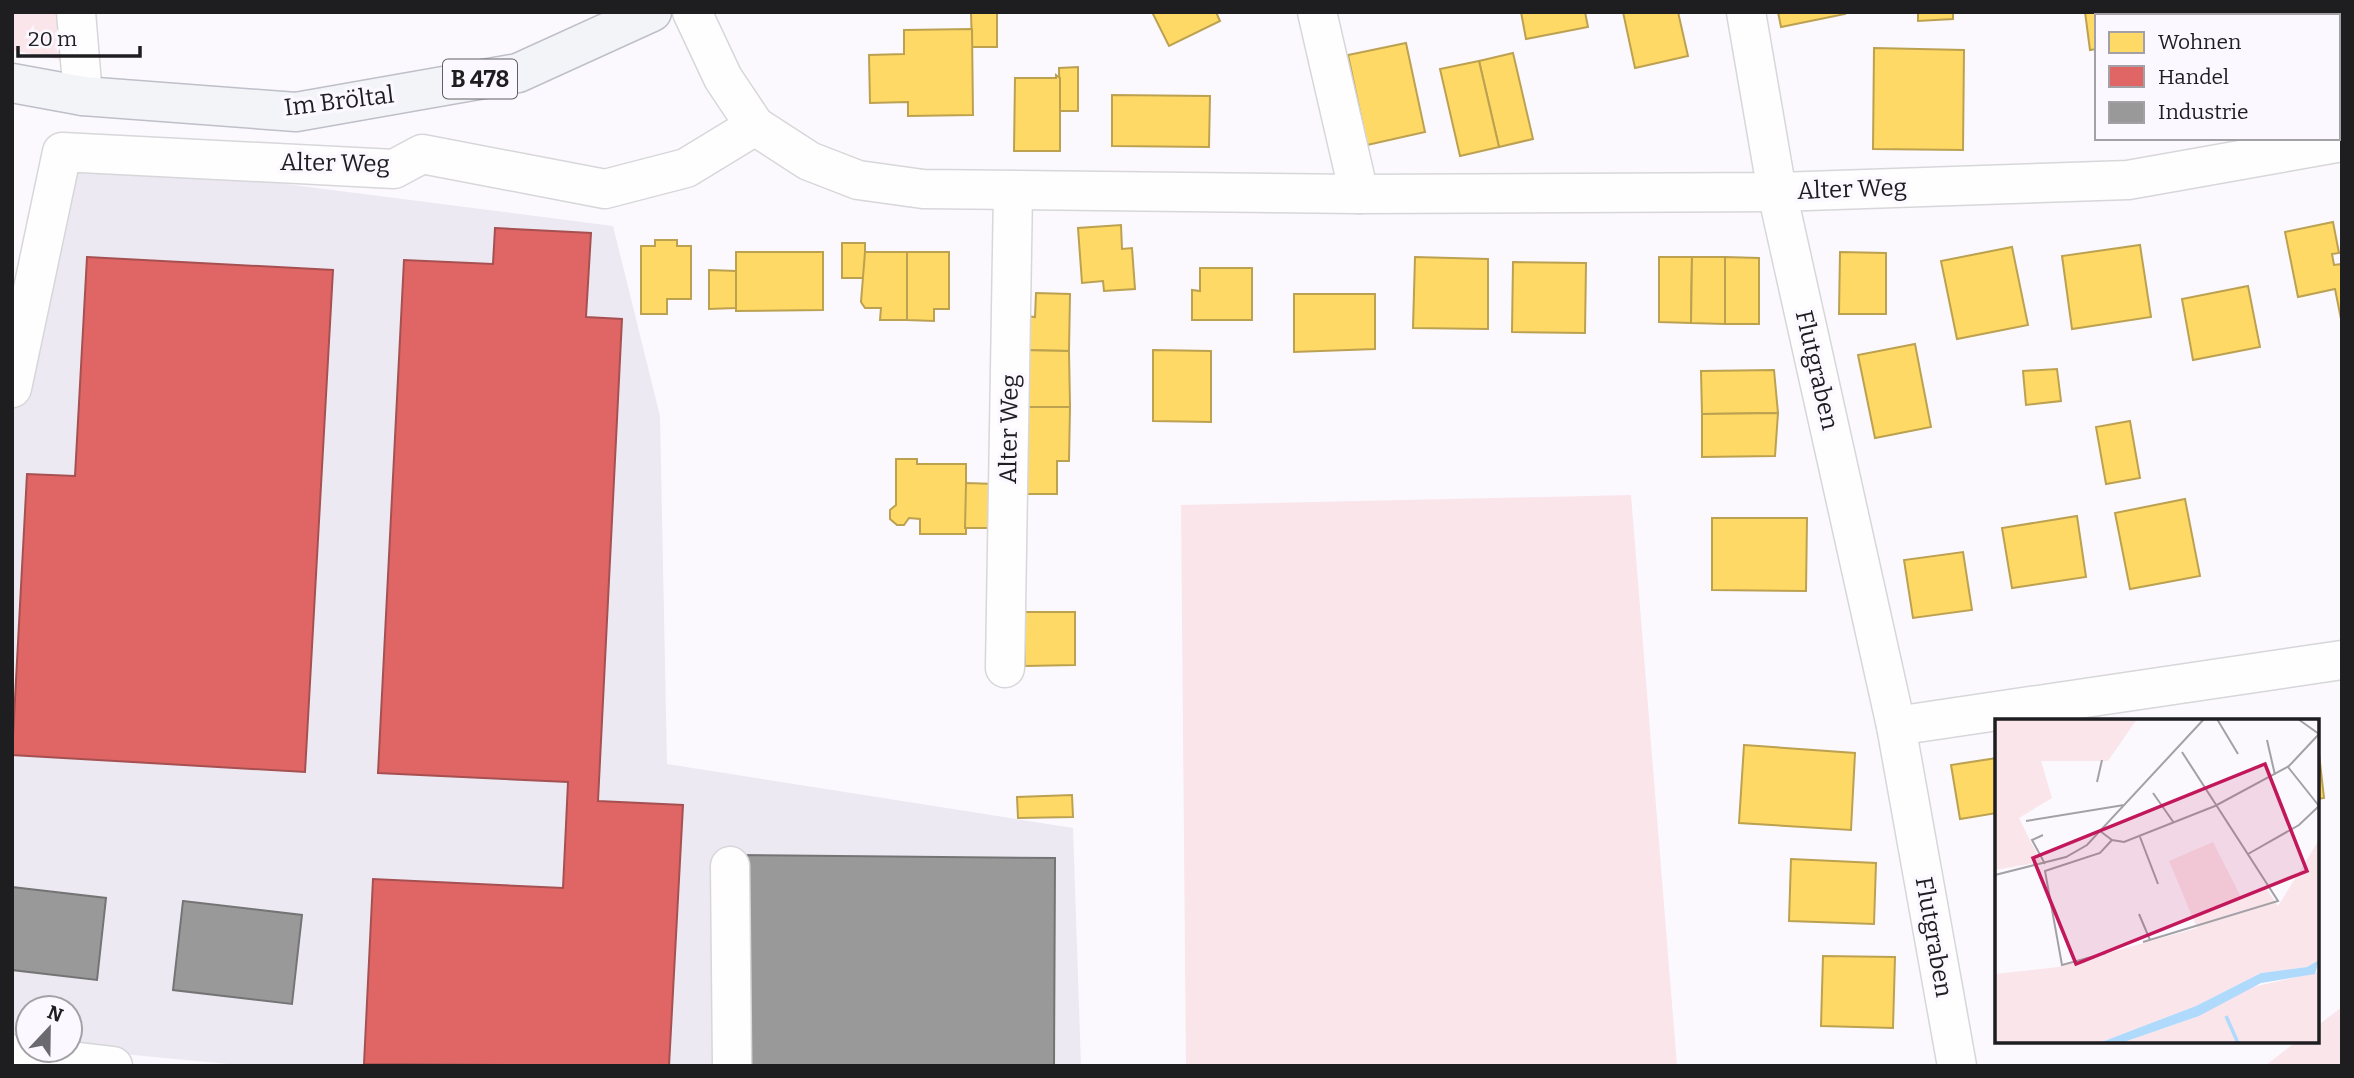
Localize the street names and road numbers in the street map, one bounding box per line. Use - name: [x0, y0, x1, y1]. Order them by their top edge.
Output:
- road number: B 478: [443, 60, 517, 99]
- street label: Im Bröltal: [283, 80, 396, 122]
- street label: Alter Weg: [280, 148, 390, 178]
- street label: Alter Weg: [1797, 173, 1907, 205]
- street label: Flutgraben: [1790, 308, 1844, 432]
- street label: Alter Weg: [994, 374, 1024, 484]
- street label: Flutgraben: [1910, 875, 1958, 999]

